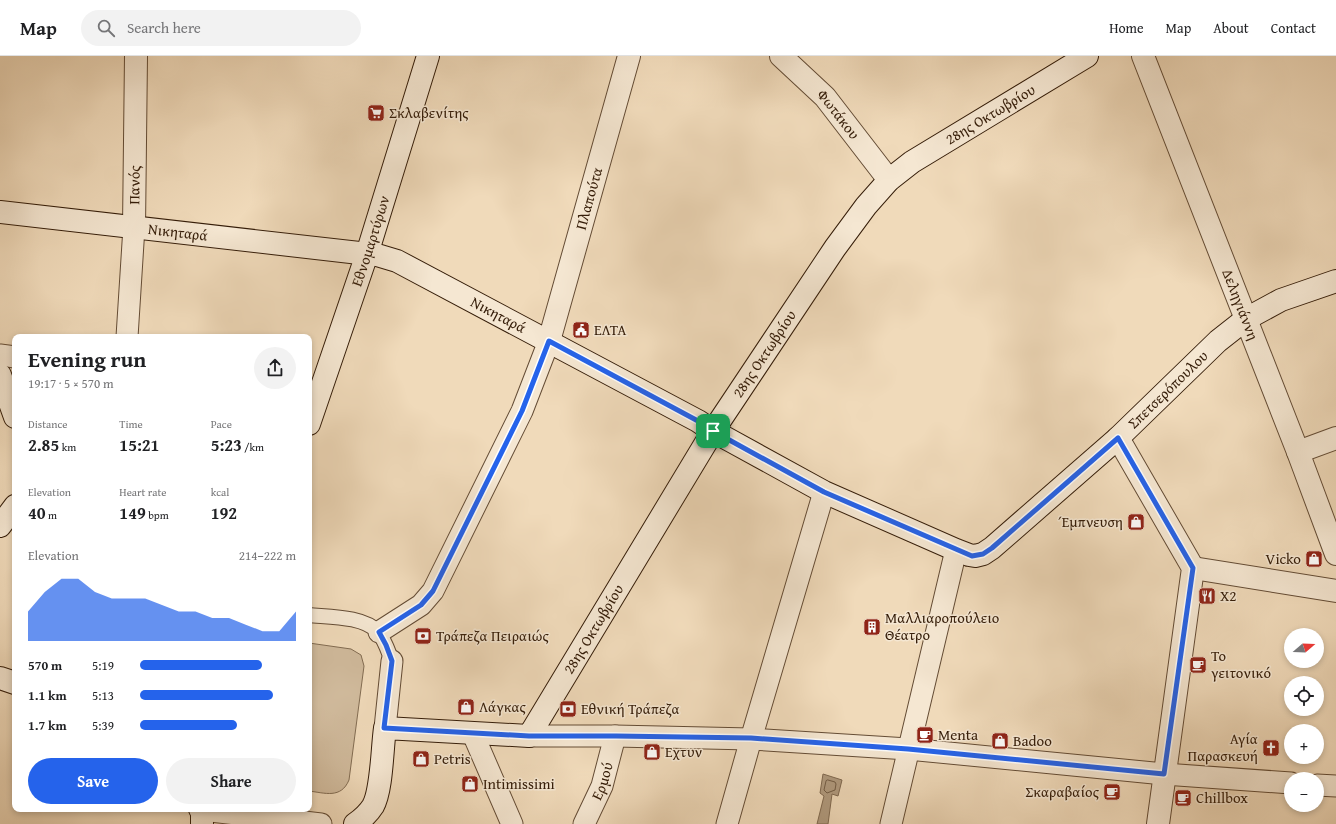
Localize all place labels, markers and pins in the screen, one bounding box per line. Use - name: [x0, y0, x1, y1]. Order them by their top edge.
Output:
- place label: Σκλαβενίτης: [389, 102, 469, 123]
- supermarket icon: Σκλαβενίτης: [366, 103, 386, 123]
- place label: ΕΛΤΑ: [594, 319, 626, 340]
- public building icon: ΕΛΤΑ: [571, 320, 591, 340]
- pin: [696, 414, 730, 448]
- place label: Έμπνευση: [1058, 511, 1123, 532]
- shop icon: Έμπνευση: [1126, 512, 1146, 532]
- place label: Vicko: [1266, 548, 1301, 569]
- shop icon: Vicko: [1304, 549, 1324, 569]
- place label: Χ2: [1220, 585, 1237, 606]
- restaurant icon: Χ2: [1197, 586, 1217, 606]
- place label: Μαλλιαροπούλειο Θέατρο: [885, 607, 999, 645]
- building icon: Μαλλιαροπούλειο Θέατρο: [862, 617, 882, 637]
- place label: Τράπεζα Πειραιώς: [436, 625, 550, 646]
- bank icon: Τράπεζα Πειραιώς: [413, 626, 433, 646]
- place label: Το γειτονικό: [1210, 645, 1271, 683]
- cafe icon: Το γειτονικό: [1188, 655, 1208, 675]
- place label: Λάγκας: [479, 696, 526, 717]
- shop icon: Λάγκας: [456, 697, 476, 717]
- place label: Εθνική Τράπεζα: [581, 698, 680, 719]
- bank icon: Εθνική Τράπεζα: [558, 699, 578, 719]
- place label: Menta: [938, 724, 978, 745]
- cafe icon: Menta: [915, 725, 935, 745]
- place label: Αγία Παρασκευή: [1188, 728, 1258, 766]
- place label: Badoo: [1013, 730, 1052, 751]
- shop icon: Badoo: [990, 731, 1010, 751]
- church icon: Αγία Παρασκευή: [1261, 738, 1281, 758]
- place label: Εχτυν: [665, 741, 702, 762]
- shop icon: Εχτυν: [642, 742, 662, 762]
- place label: Petris: [434, 748, 471, 769]
- shop icon: Petris: [411, 749, 431, 769]
- place label: Intimissimi: [483, 773, 555, 794]
- shop icon: Intimissimi: [460, 774, 480, 794]
- place label: Σκαραβαίος: [1025, 781, 1100, 802]
- cafe icon: Σκαραβαίος: [1102, 782, 1122, 802]
- place label: Chillbox: [1196, 787, 1248, 808]
- cafe icon: Chillbox: [1173, 788, 1193, 808]

